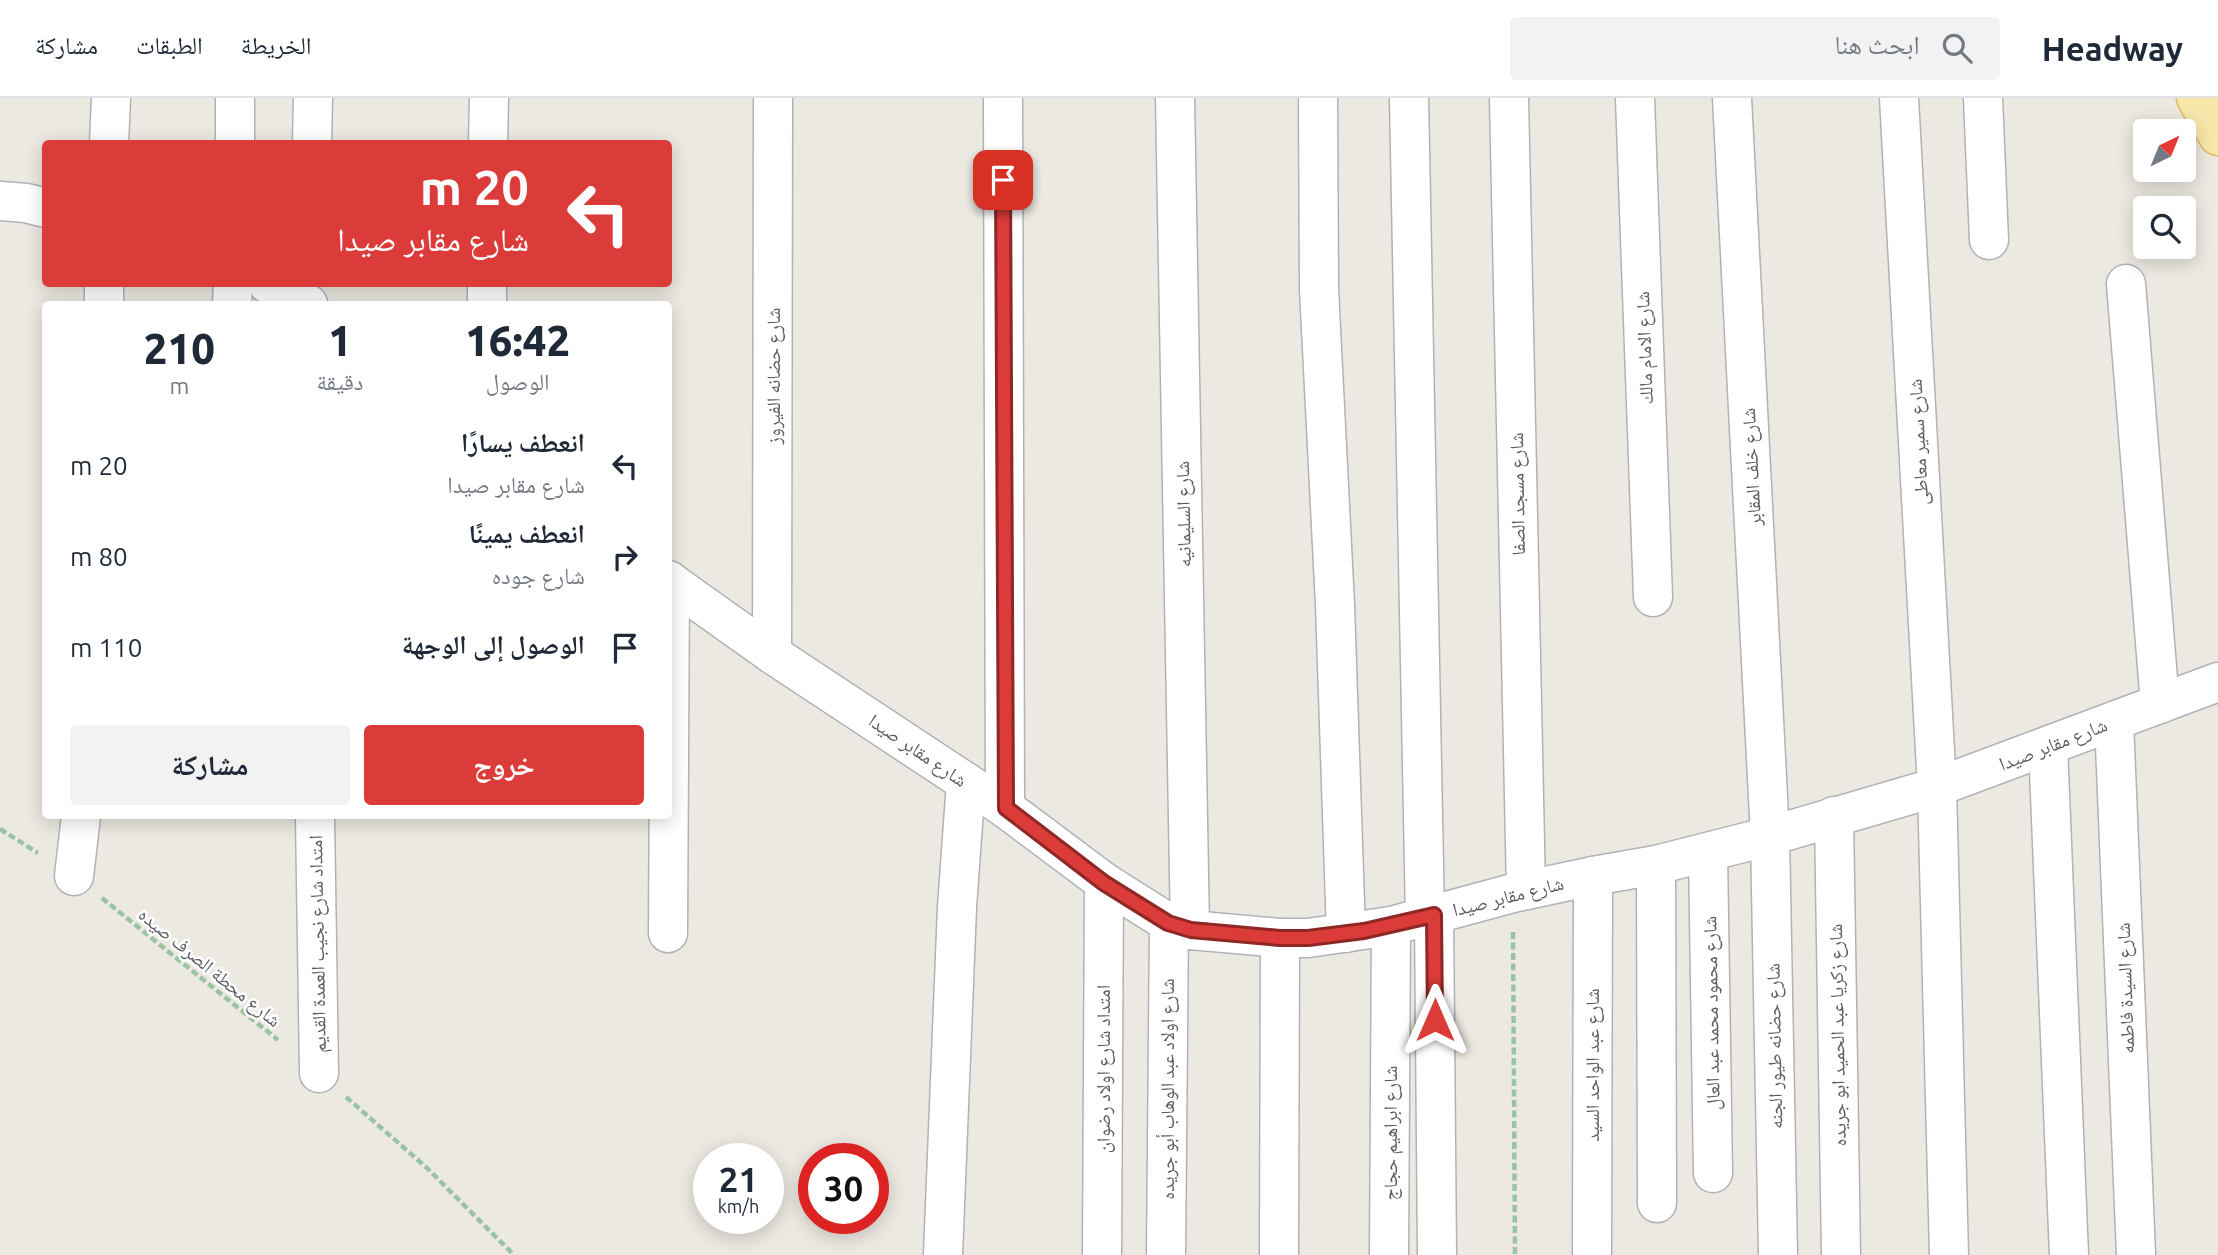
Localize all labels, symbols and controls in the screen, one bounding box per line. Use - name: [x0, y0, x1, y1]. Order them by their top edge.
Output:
- search box: [1510, 17, 2000, 80]
- icon: search: [1938, 29, 1976, 67]
- text: ابحث هنا: [1834, 30, 1920, 59]
- text: Headway: [2042, 30, 2183, 67]
- text: مشاركة: [35, 32, 98, 59]
- text: الطبقات: [136, 32, 203, 59]
- text: الخريطة: [241, 32, 311, 59]
- north arrow: [2133, 119, 2196, 182]
- map controls: [2133, 119, 2196, 259]
- pin: [973, 150, 1033, 210]
- text: 20 m: [420, 159, 529, 214]
- icon: arrive: [984, 161, 1022, 199]
- icon: left: [553, 168, 644, 259]
- button: search: [2133, 196, 2196, 259]
- text: شارع مقابر صيدا: [337, 221, 529, 257]
- street label: شارع الامام مالك: [1631, 291, 1660, 405]
- street label: شارع حضانه الفيروز: [762, 308, 785, 445]
- text: 1: [328, 317, 352, 364]
- text: 16:42: [465, 317, 570, 364]
- text: 210: [144, 325, 215, 372]
- text: دقيقة: [317, 369, 363, 394]
- text: الوصول: [486, 369, 550, 394]
- text: m: [169, 373, 189, 398]
- street label: شارع سمير معاطى: [1904, 378, 1933, 506]
- street label: شارع خلف المقابر: [1737, 407, 1766, 528]
- text: انعطف يسارًا: [461, 428, 585, 457]
- street label: شارع مسجد الصفا: [1505, 432, 1530, 556]
- icon: left: [606, 447, 644, 485]
- text: 20 m: [70, 451, 128, 480]
- street label: شارع السليمانيه: [1171, 461, 1196, 567]
- text: شارع مقابر صيدا: [447, 472, 585, 497]
- text: انعطف يمينًا: [469, 519, 585, 548]
- icon: right: [606, 538, 644, 576]
- text: 80 m: [70, 542, 128, 571]
- text: شارع جوده: [492, 563, 585, 588]
- icon: arrive: [606, 629, 644, 667]
- text: الوصول إلى الوجهة: [402, 630, 585, 659]
- text: 110 m: [70, 633, 142, 662]
- street label: شارع مقابر صيدا: [864, 709, 971, 792]
- street label: شارع مقابر صيدا: [1996, 713, 2110, 776]
- button: مشاركة: [70, 725, 350, 805]
- button: خروج: [364, 725, 644, 805]
- street label: امتداد شارع نجيب العمدة القديم: [304, 835, 332, 1053]
- street label: شارع مقابر صيدا: [1450, 872, 1566, 921]
- street label: شارع محطة الصرف صيده: [134, 903, 286, 1032]
- street label: شارع محمود محمد عبد العال: [1698, 916, 1725, 1110]
- street label: شارع السيدة فاطمه: [2112, 922, 2139, 1054]
- street label: شارع زكريا عبد الحميد ابو جريده: [1824, 923, 1851, 1147]
- street label: شارع حضانه طيور الجنه: [1762, 963, 1787, 1129]
- street label: شارع اولاد عبد الوهاب أبو جريده: [1156, 978, 1179, 1200]
- position arrow: [1398, 983, 1472, 1057]
- street label: امتداد شارع اولاد رضوان: [1092, 985, 1115, 1153]
- street label: شارع عبد الواحد السيد: [1581, 988, 1604, 1142]
- street label: شارع ابراهيم حجاج: [1379, 1066, 1403, 1200]
- speed limit sign: 30: [798, 1143, 889, 1234]
- text: 21: [719, 1159, 758, 1199]
- text: km/h: [718, 1196, 759, 1216]

